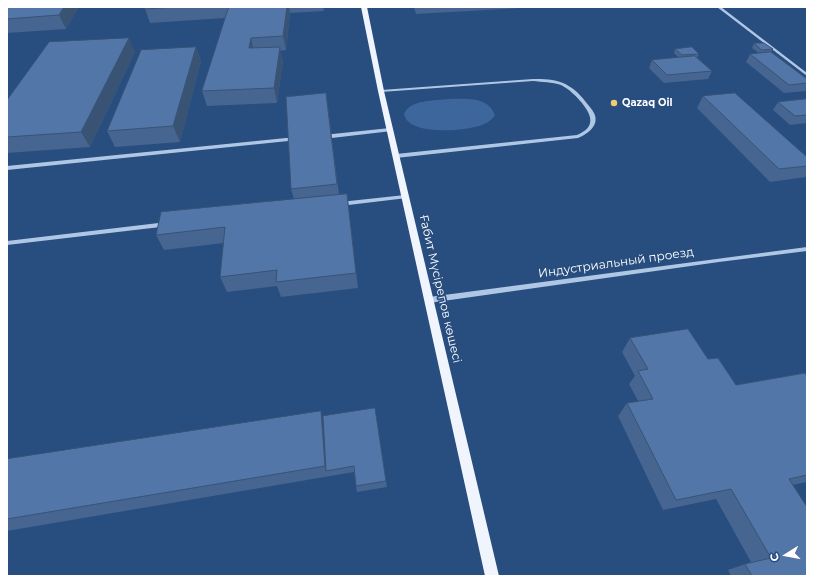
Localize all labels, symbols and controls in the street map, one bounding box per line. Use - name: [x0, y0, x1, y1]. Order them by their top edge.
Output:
- place label: Qazaq Oil: [622, 97, 672, 109]
- marker: Qazaq Oil: [609, 98, 619, 108]
- street label: Ғабит Мүсірепов көшесі: [416, 213, 464, 365]
- street label: Индустриальный проезд: [537, 245, 695, 281]
- north arrow: [766, 535, 806, 575]
- text: С: [767, 552, 782, 563]

